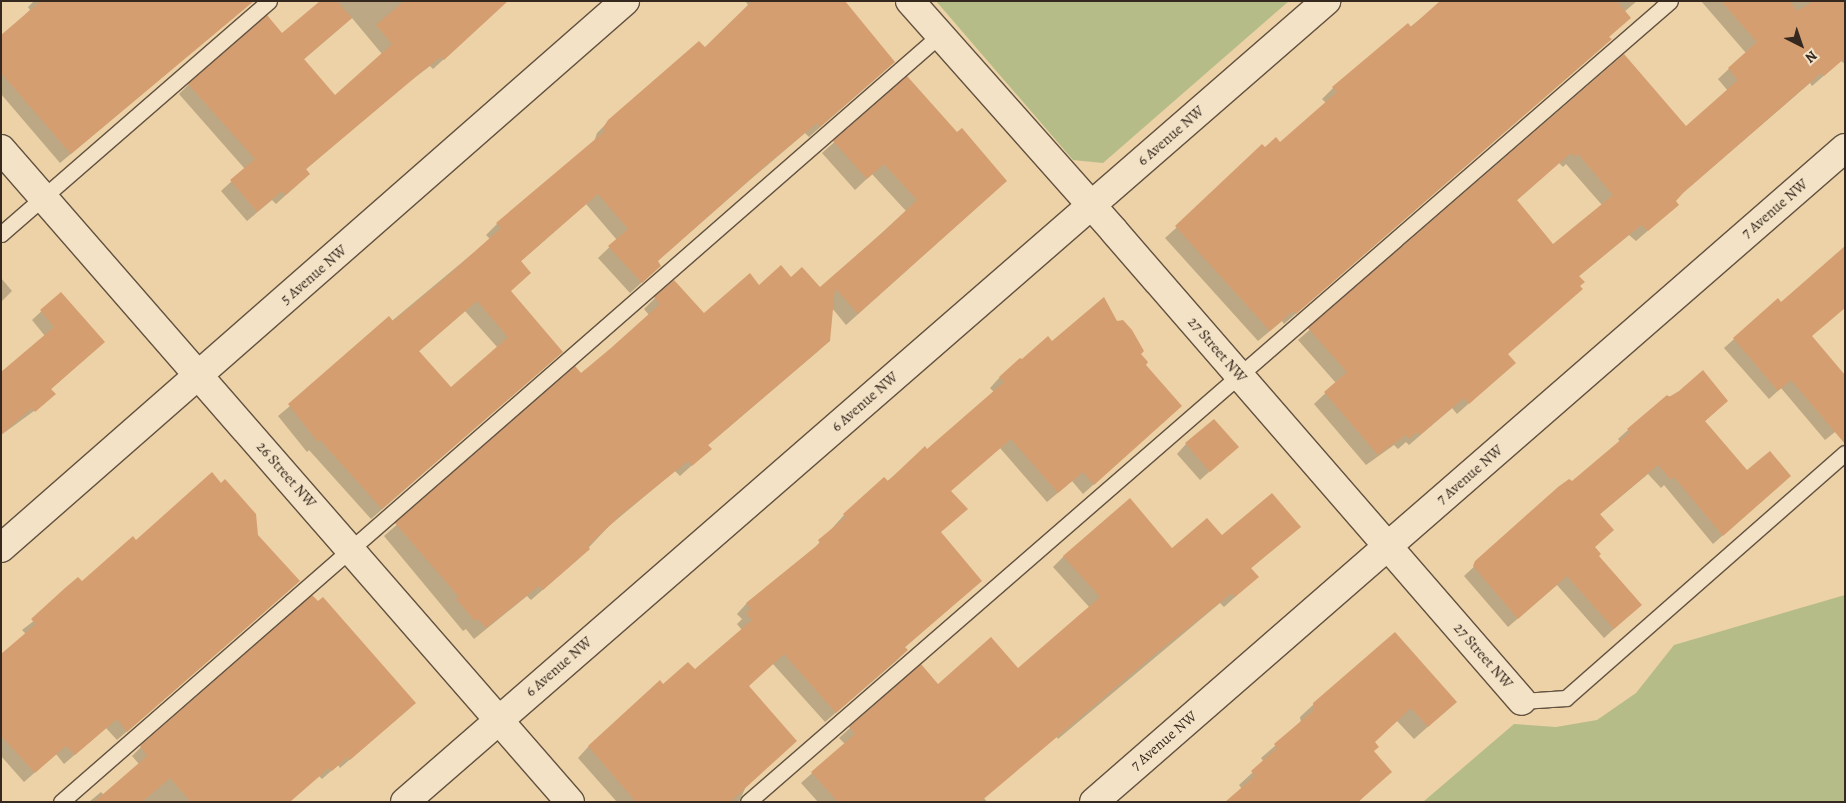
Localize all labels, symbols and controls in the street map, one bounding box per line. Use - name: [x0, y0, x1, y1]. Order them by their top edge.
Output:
- north arrow: [1776, 20, 1826, 70]
- text: N: [1801, 46, 1821, 67]
- street label: 6 Avenue NW: [1134, 102, 1208, 170]
- street label: 7 Avenue NW: [1738, 175, 1812, 243]
- street label: 5 Avenue NW: [277, 241, 351, 309]
- street label: 27 Street NW: [1184, 314, 1250, 386]
- street label: 6 Avenue NW: [828, 368, 902, 436]
- street label: 26 Street NW: [252, 438, 320, 512]
- street label: 7 Avenue NW: [1433, 441, 1507, 509]
- street label: 27 Street NW: [1450, 620, 1516, 692]
- street label: 6 Avenue NW: [522, 633, 596, 701]
- street label: 7 Avenue NW: [1127, 707, 1201, 775]

